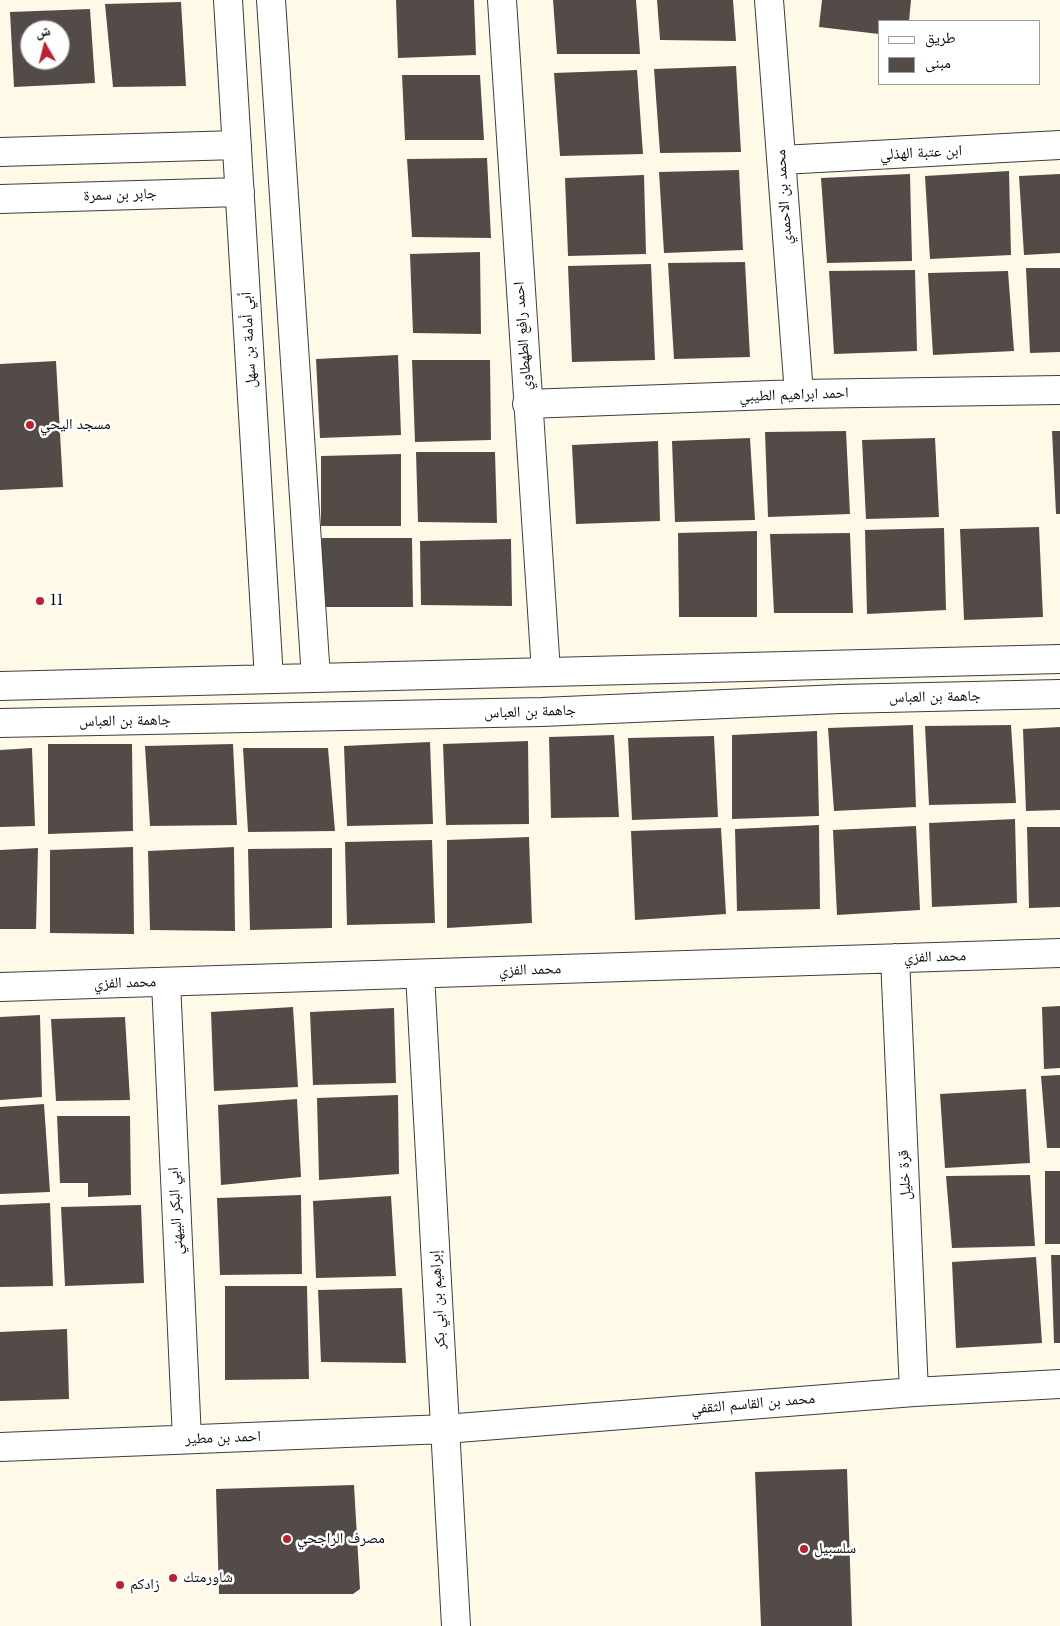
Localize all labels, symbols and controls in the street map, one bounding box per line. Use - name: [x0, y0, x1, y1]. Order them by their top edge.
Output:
- north arrow: [20, 20, 70, 70]
- legend: [878, 20, 1040, 85]
- text: ش: [34, 21, 52, 41]
- text: طريق: [925, 28, 956, 47]
- text: مبنى: [925, 53, 951, 72]
- street label: ابن عتبة الهذلي: [879, 142, 963, 164]
- street label: محمد بن الاحمدي: [772, 149, 796, 245]
- street label: جابر بن سمرة: [83, 185, 157, 205]
- street label: احمد رافع الطهطاوي: [510, 281, 536, 391]
- street label: أبي أمامة بن سهل: [237, 292, 261, 388]
- street label: احمد ابراهيم الطيبي: [739, 384, 849, 406]
- place label: مسجد اليحي: [40, 416, 111, 434]
- marker: مسجد اليحي: [24, 419, 36, 431]
- place label: 11: [50, 592, 63, 610]
- marker: 11: [34, 595, 46, 607]
- street label: جاهمة بن العباس: [889, 687, 981, 707]
- street label: جاهمة بن العباس: [484, 701, 576, 723]
- street label: جاهمة بن العباس: [79, 711, 171, 731]
- street label: محمد الفزي: [904, 947, 966, 967]
- street label: محمد الفزي: [499, 960, 561, 980]
- street label: محمد الفزي: [94, 973, 156, 993]
- street label: قرة خليل: [895, 1149, 915, 1201]
- street label: ابي البكر البيهني: [165, 1167, 187, 1255]
- street label: إبراهيم بن ابي بكر: [426, 1250, 450, 1350]
- street label: محمد بن القاسم الثقفي: [690, 1390, 816, 1418]
- street label: احمد بن مطير: [185, 1428, 261, 1448]
- place label: مصرف الراجحي: [297, 1530, 385, 1548]
- marker: مصرف الراجحي: [281, 1533, 293, 1545]
- place label: سلسبيل: [814, 1540, 856, 1558]
- marker: سلسبيل: [798, 1543, 810, 1555]
- place label: شاورمتك: [183, 1569, 233, 1587]
- marker: شاورمتك: [167, 1572, 179, 1584]
- place label: زادكم: [130, 1576, 160, 1594]
- marker: زادكم: [114, 1579, 126, 1591]

